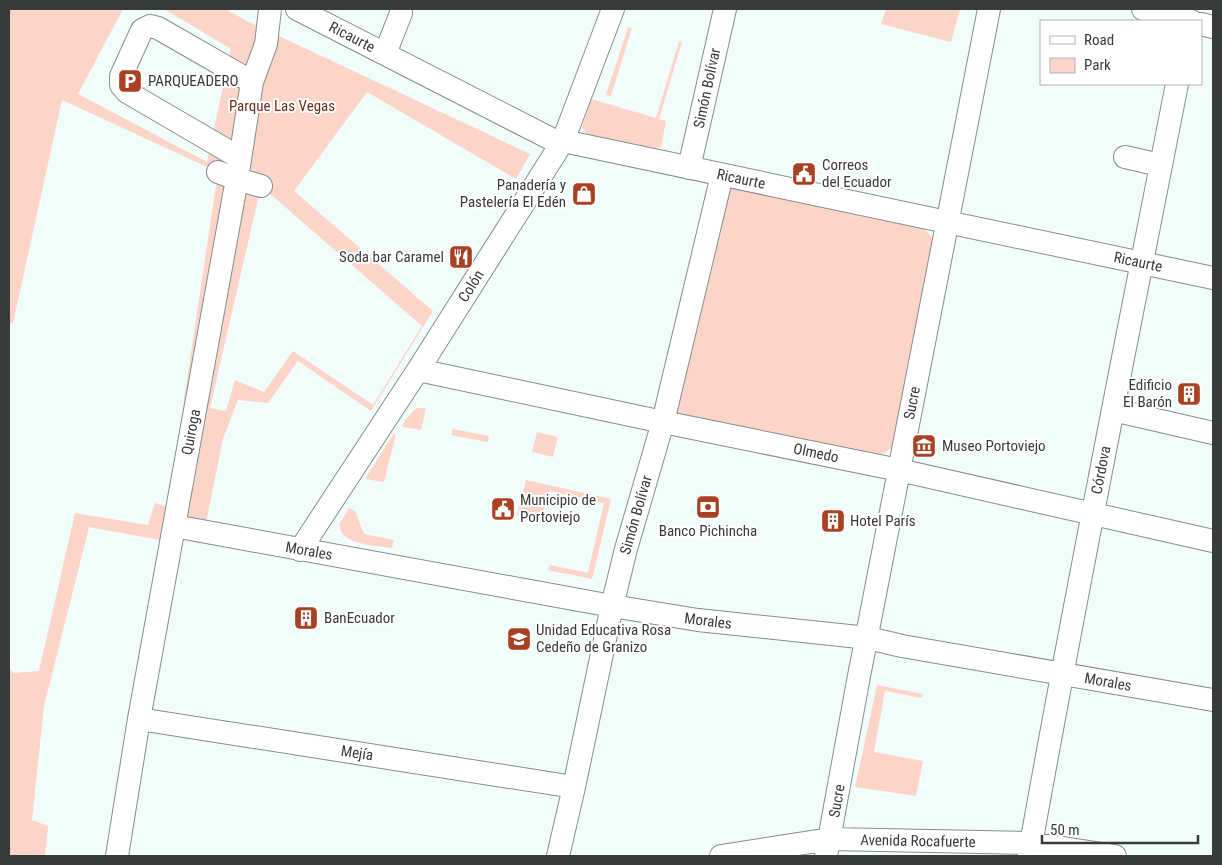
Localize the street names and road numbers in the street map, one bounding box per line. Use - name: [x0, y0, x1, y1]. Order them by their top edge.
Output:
- street label: Ricaurte: [326, 18, 378, 56]
- street label: Simón Bolívar: [690, 46, 724, 130]
- street label: Ricaurte: [715, 165, 767, 193]
- street label: Ricaurte: [1112, 248, 1164, 276]
- street label: Colón: [454, 267, 488, 305]
- street label: Sucre: [900, 385, 924, 421]
- street label: Quiroga: [178, 408, 204, 456]
- street label: Olmedo: [792, 439, 840, 467]
- street label: Córdova: [1088, 444, 1114, 496]
- street label: Simón Bolívar: [616, 473, 656, 557]
- street label: Morales: [284, 538, 334, 564]
- street label: Morales: [683, 609, 733, 633]
- street label: Morales: [1083, 669, 1133, 695]
- street label: Mejía: [340, 742, 374, 764]
- street label: Sucre: [825, 783, 849, 819]
- street label: Avenida Rocafuerte: [860, 831, 976, 851]

